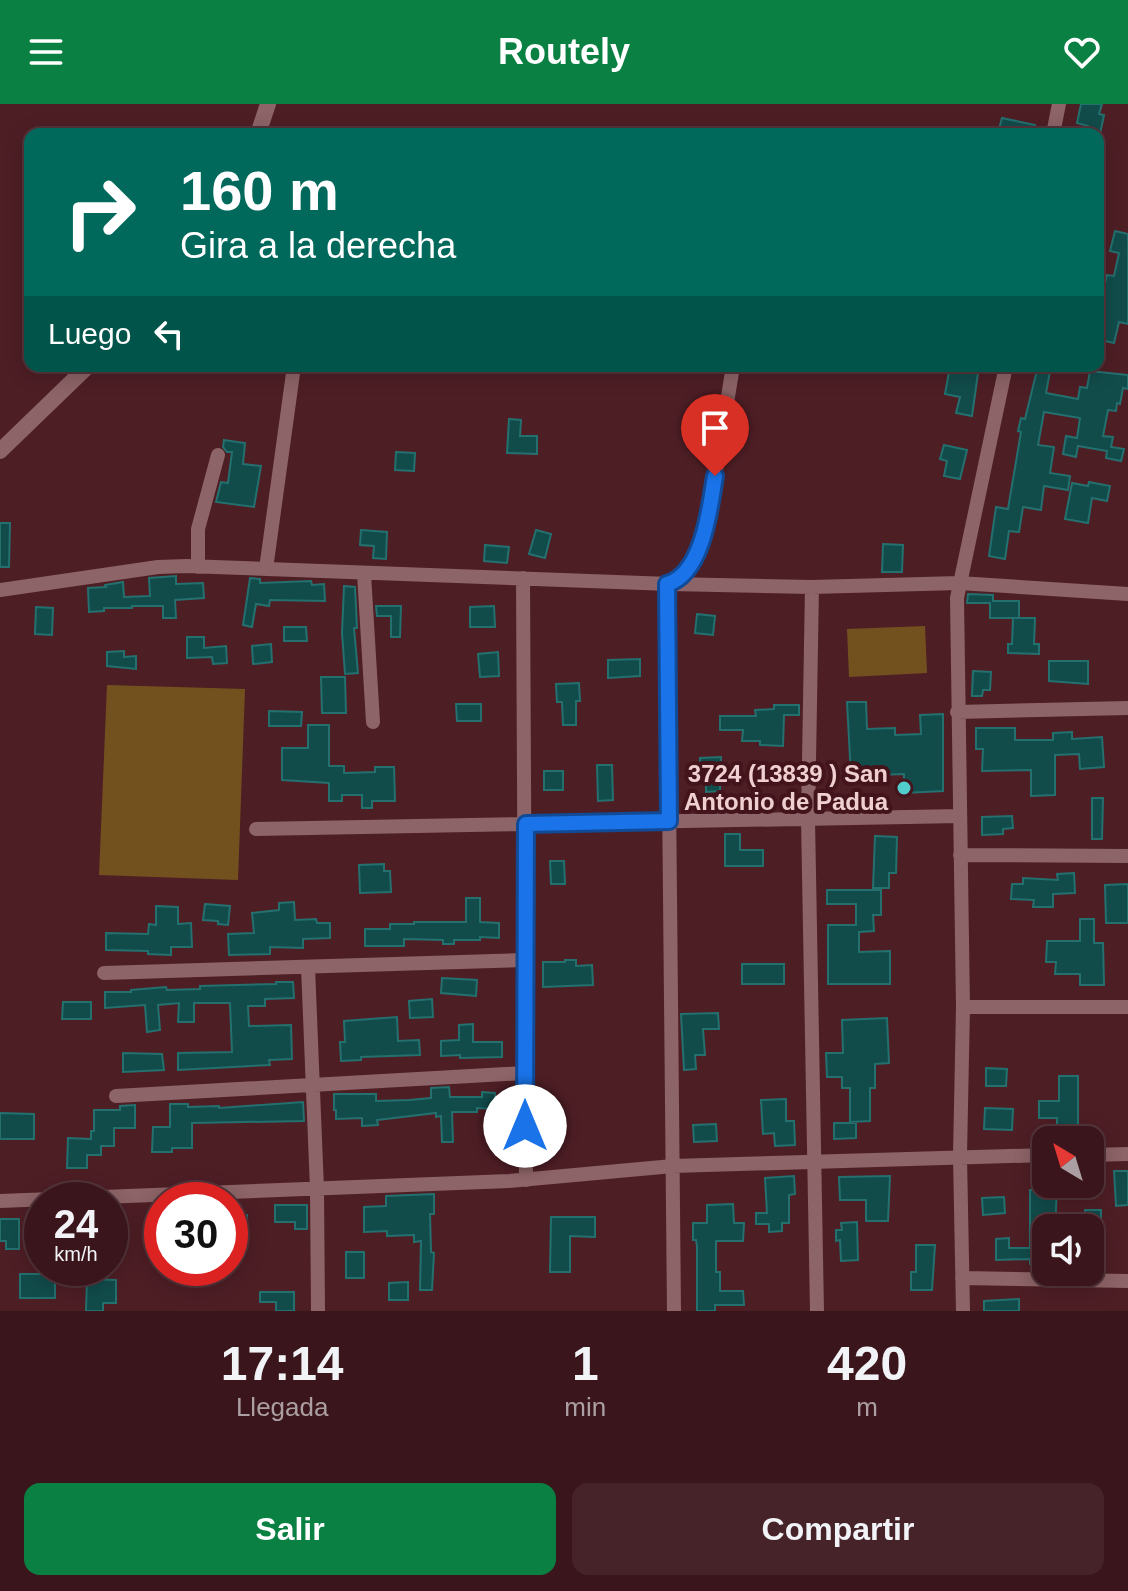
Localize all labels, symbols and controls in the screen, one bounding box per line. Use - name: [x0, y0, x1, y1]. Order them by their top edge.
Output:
- icon: menu: [24, 30, 68, 74]
- icon: heart: [1060, 30, 1104, 74]
- text: Routely: [498, 31, 630, 72]
- text: 160 m: [180, 159, 339, 222]
- icon: right: [48, 160, 152, 264]
- text: Gira a la derecha: [180, 225, 456, 266]
- icon: left: [147, 312, 191, 356]
- text: Luego: [48, 317, 131, 350]
- pin: [681, 394, 749, 476]
- icon: arrive: [693, 406, 737, 450]
- place label: 3724 (13839 ) San Antonio de Padua: [684, 760, 889, 815]
- marker: 3724 (13839 ) San Antonio de Padua: [895, 779, 913, 797]
- position arrow: [483, 1084, 567, 1168]
- north arrow: [1032, 1126, 1104, 1198]
- map controls: [1032, 1126, 1104, 1286]
- speed limit sign: 30: [144, 1182, 248, 1286]
- text: 24: [54, 1202, 98, 1246]
- button: sound: [1032, 1214, 1104, 1286]
- text: km/h: [54, 1243, 98, 1265]
- text: 17:14: [221, 1337, 344, 1390]
- text: 1: [572, 1337, 599, 1390]
- text: 420: [827, 1337, 907, 1390]
- text: Llegada: [236, 1392, 328, 1422]
- text: min: [564, 1392, 606, 1422]
- text: m: [856, 1392, 878, 1422]
- button: Salir: [24, 1483, 556, 1575]
- button: Compartir: [572, 1483, 1104, 1575]

